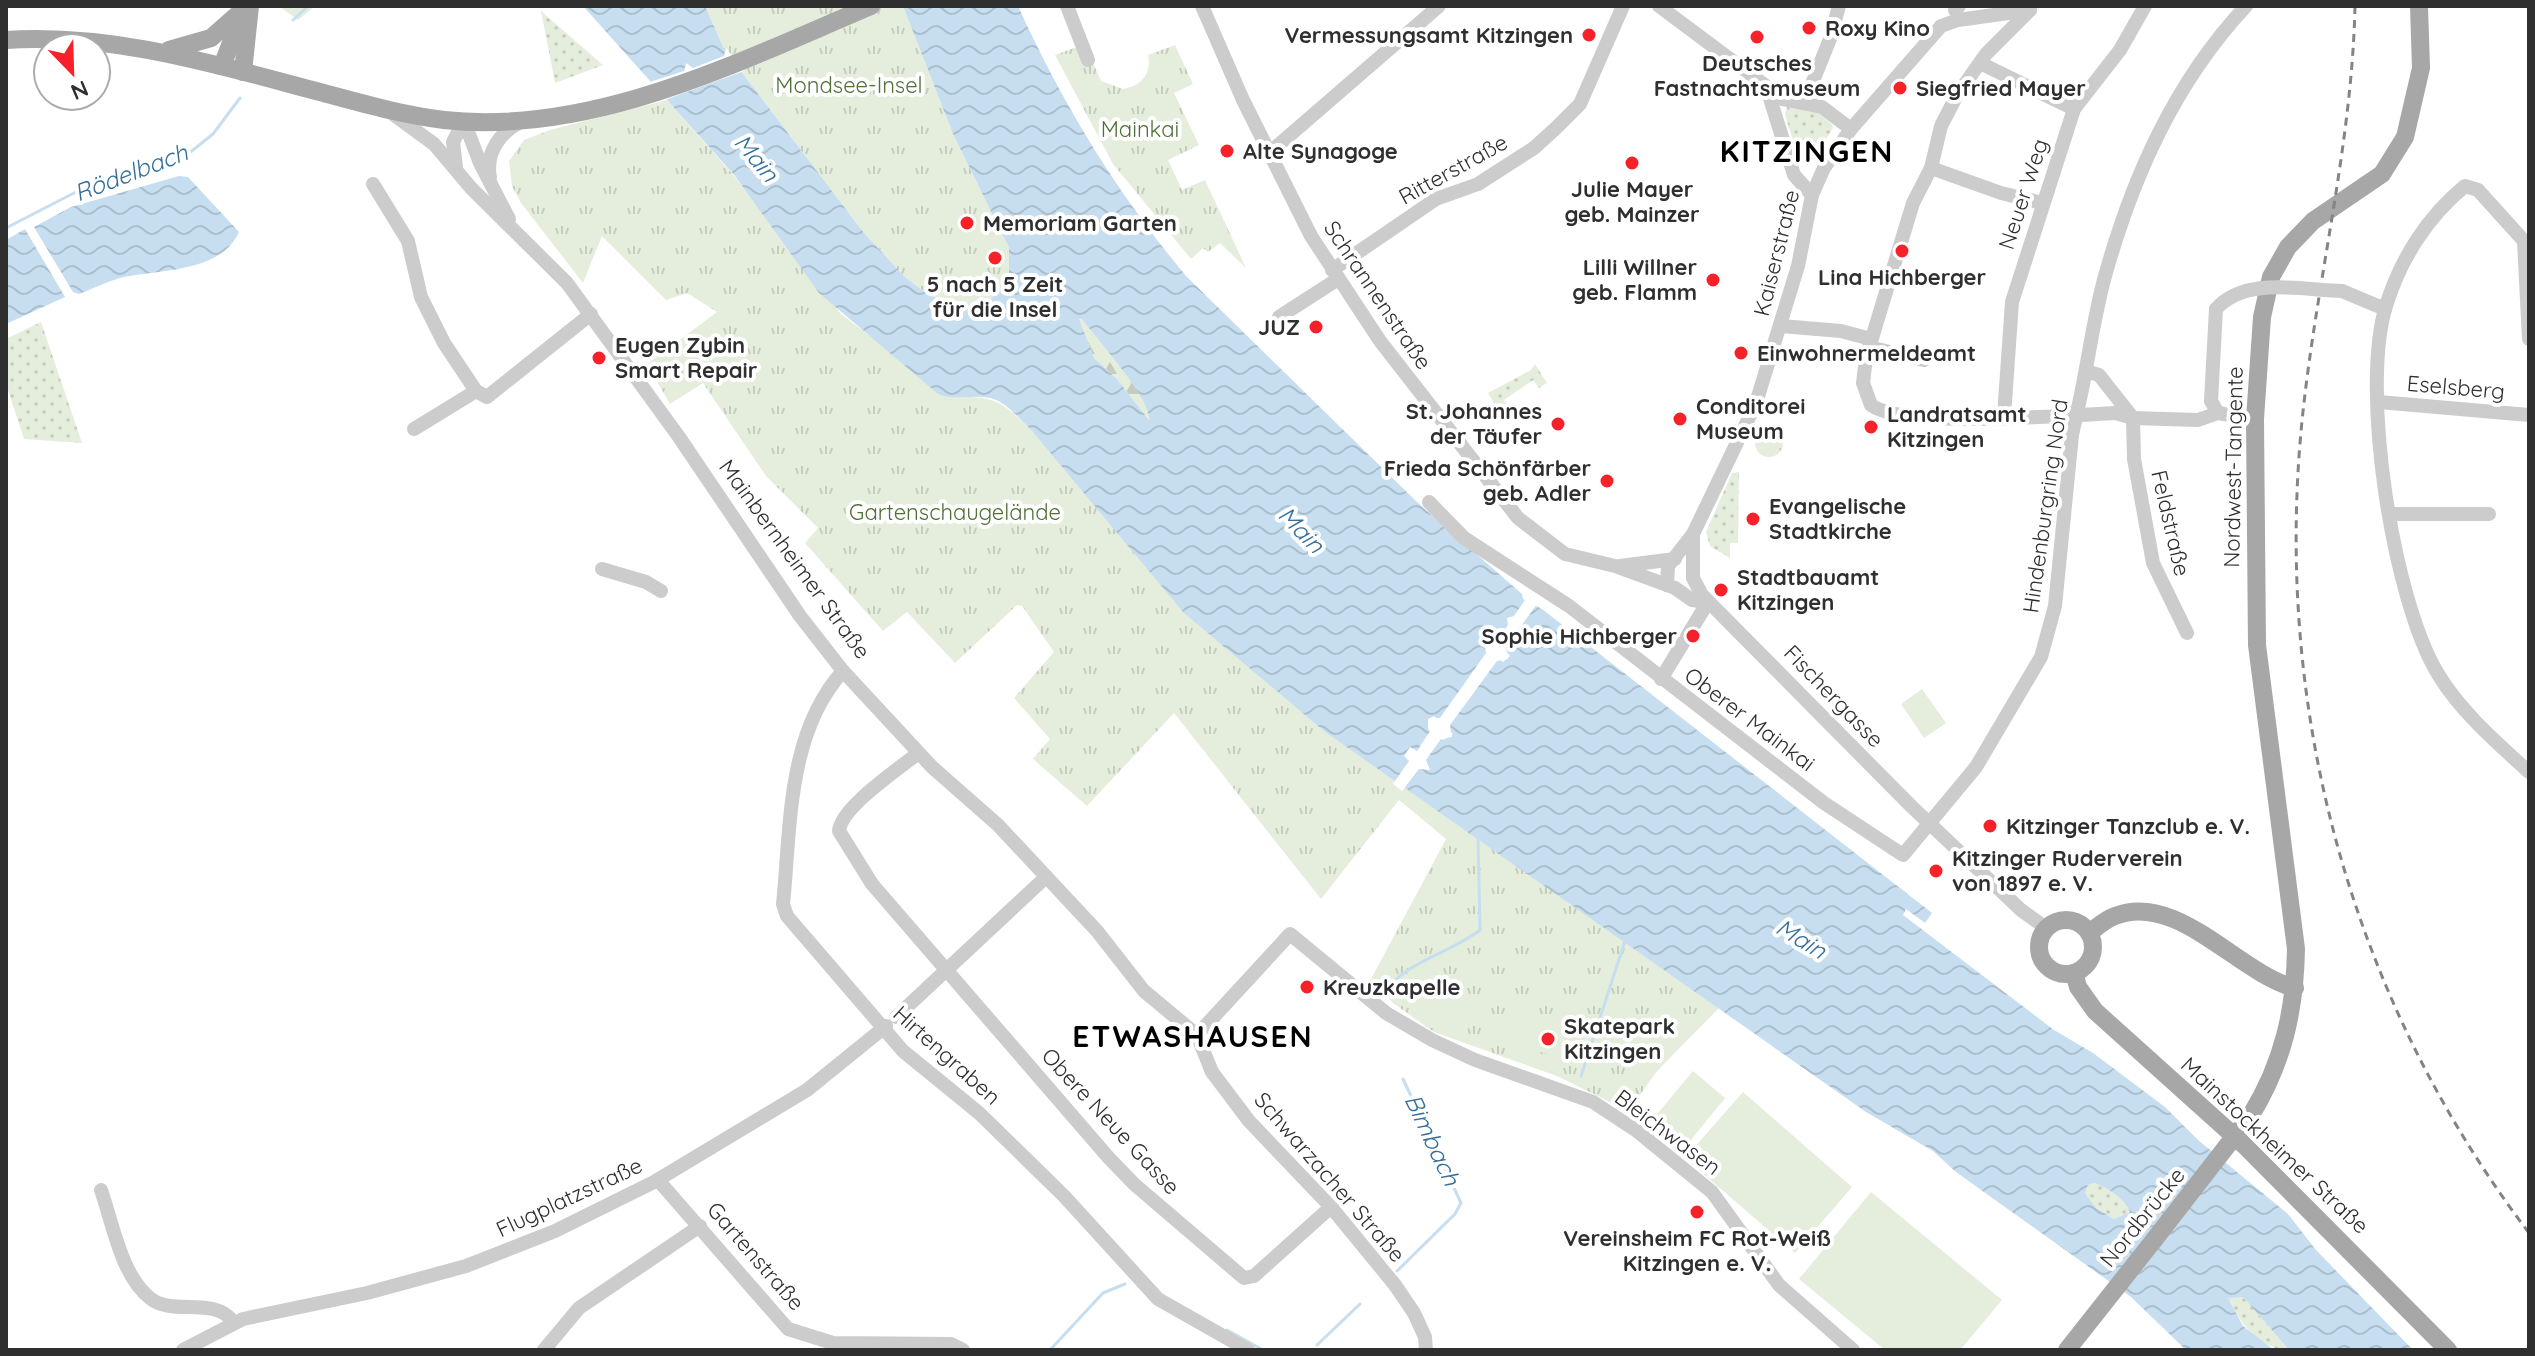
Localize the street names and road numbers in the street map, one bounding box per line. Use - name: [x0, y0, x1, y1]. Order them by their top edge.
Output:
- street label: Ritterstraße: [1394, 128, 1512, 210]
- street label: Neuer Weg: [1992, 135, 2054, 253]
- street label: Kaiserstraße: [1747, 187, 1805, 319]
- street label: Schrannenstraße: [1318, 215, 1438, 375]
- street label: Nordwest-Tangente: [2217, 366, 2249, 568]
- street label: Eselsberg: [2406, 369, 2506, 405]
- street label: Hindenburgring Nord: [2016, 397, 2074, 615]
- street label: Mainbernheimer Straße: [713, 454, 877, 664]
- street label: Feldstraße: [2145, 467, 2197, 579]
- street label: Fischergasse: [1778, 639, 1890, 753]
- street label: Oberer Mainkai: [1679, 661, 1821, 777]
- street label: Hirtengraben: [887, 999, 1007, 1111]
- street label: Obere Neue Gasse: [1036, 1042, 1186, 1200]
- street label: Mainstockheimer Straße: [2175, 1051, 2375, 1239]
- street label: Bleichwasen: [1609, 1083, 1727, 1181]
- street label: Schwarzacher Straße: [1248, 1086, 1412, 1268]
- street label: Flugplatzstraße: [491, 1151, 647, 1243]
- street label: Nordbrücke: [2093, 1162, 2191, 1272]
- street label: Gartenstraße: [701, 1196, 811, 1316]

